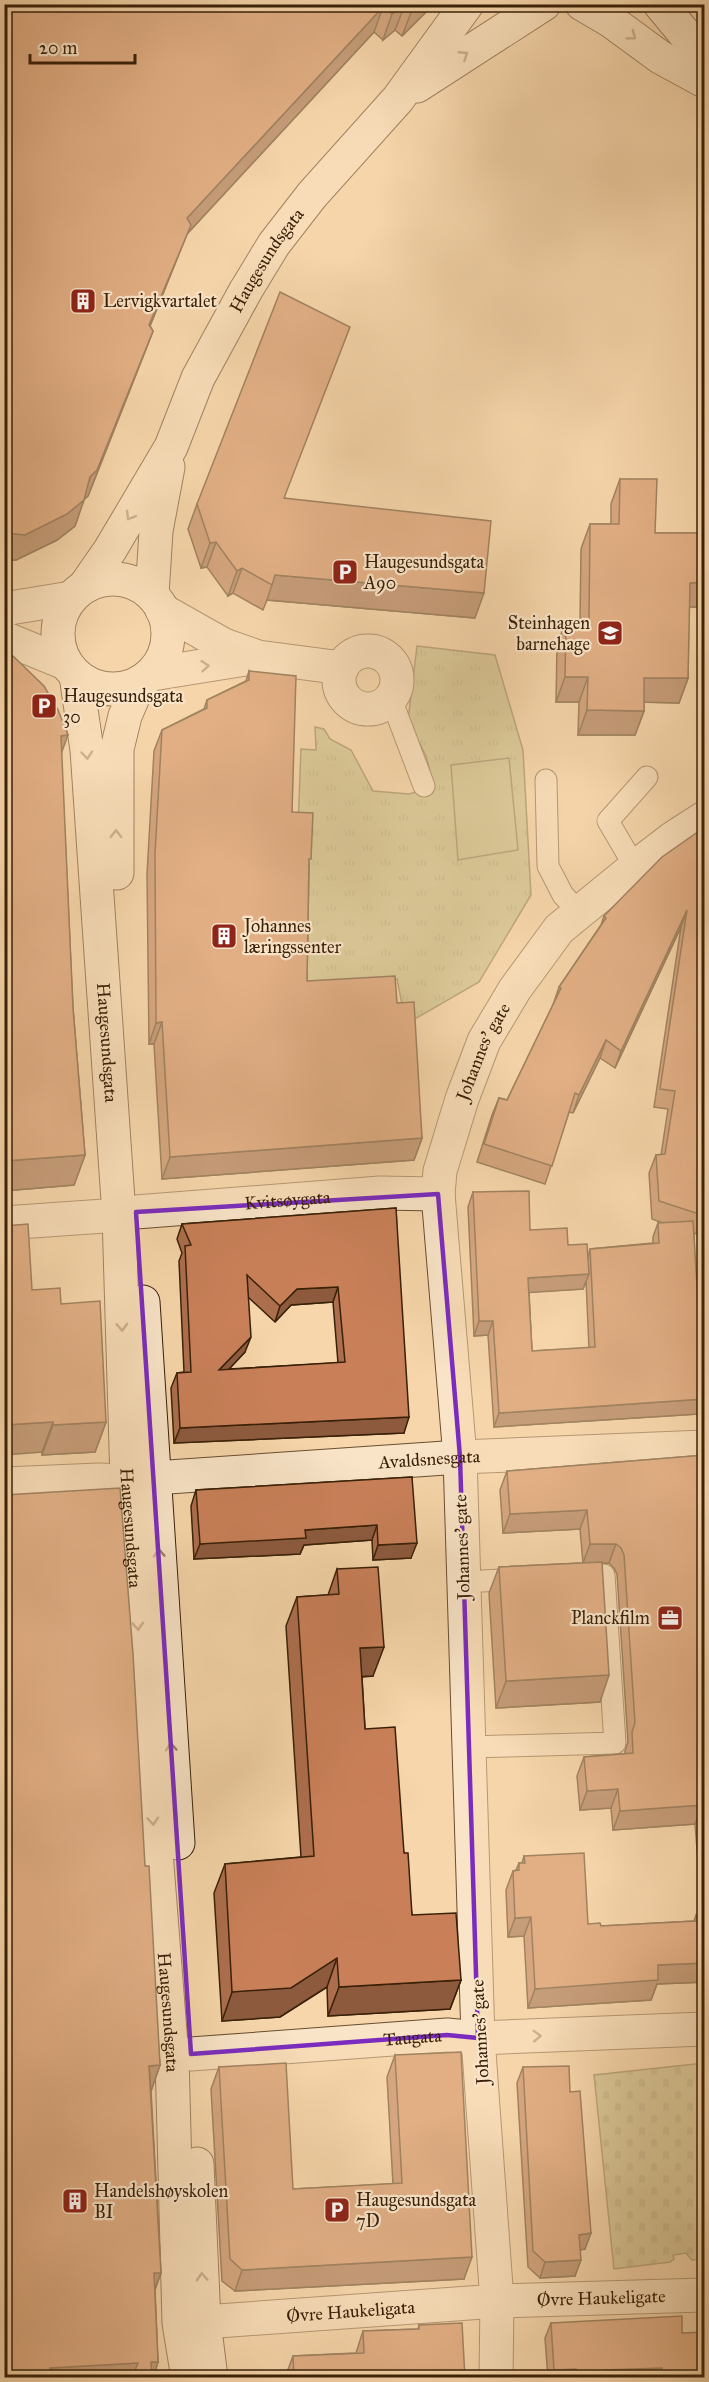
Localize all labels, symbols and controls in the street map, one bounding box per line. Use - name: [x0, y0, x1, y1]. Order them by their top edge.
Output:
- scale bar: [30, 27, 135, 65]
- one-way arrow: [625, 29, 636, 40]
- text: 20 m: [39, 37, 77, 59]
- one-way arrow: [458, 51, 469, 62]
- street label: Haugesundsgata: [225, 203, 309, 316]
- building icon: Lervigkvartalet: [68, 286, 98, 316]
- place label: Lervigkvartalet: [103, 290, 217, 313]
- one-way arrow: [126, 510, 138, 520]
- place label: Haugesundsgata A90: [363, 551, 485, 594]
- parking icon: Haugesundsgata A90: [330, 557, 360, 587]
- place label: Steinhagen barnehage: [508, 612, 590, 656]
- school or university icon: Steinhagen barnehage: [595, 618, 625, 648]
- one-way arrow: [201, 659, 210, 672]
- place label: Haugesundsgata 30: [63, 685, 184, 728]
- parking icon: Haugesundsgata 30: [29, 691, 59, 721]
- one-way arrow: [81, 750, 94, 759]
- one-way arrow: [110, 830, 122, 839]
- place label: Johannes læringssenter: [242, 915, 342, 959]
- building icon: Johannes læringssenter: [209, 921, 239, 951]
- street label: Haugesundsgata: [92, 982, 122, 1104]
- street label: Johannes' gate: [451, 999, 515, 1106]
- street label: Kvitsøygata: [244, 1186, 332, 1215]
- one-way arrow: [116, 1322, 128, 1331]
- street label: Avaldsnesgata: [377, 1445, 481, 1474]
- street label: Haugesundsgata: [116, 1468, 146, 1589]
- street label: Johannes' gate: [449, 1494, 476, 1602]
- one-way arrow: [152, 1548, 165, 1557]
- office icon: Planckfilm: [655, 1603, 685, 1633]
- place label: Planckfilm: [571, 1607, 650, 1629]
- one-way arrow: [131, 1622, 144, 1631]
- one-way arrow: [165, 1743, 178, 1752]
- one-way arrow: [146, 1816, 159, 1825]
- street label: Haugesundsgata: [153, 1952, 183, 2073]
- street label: Johannes' gate: [466, 1979, 495, 2087]
- street label: Taugata: [382, 2024, 443, 2051]
- one-way arrow: [532, 2029, 541, 2042]
- place label: Handelshøyskolen BI: [94, 2180, 228, 2223]
- building icon: Handelshøyskolen BI: [60, 2186, 90, 2216]
- place label: Haugesundsgata 7D: [356, 2189, 477, 2232]
- parking icon: Haugesundsgata 7D: [322, 2195, 352, 2225]
- one-way arrow: [196, 2273, 209, 2282]
- street label: Øvre Haukeligate: [537, 2285, 666, 2311]
- street label: Øvre Haukeligata: [286, 2296, 416, 2327]

